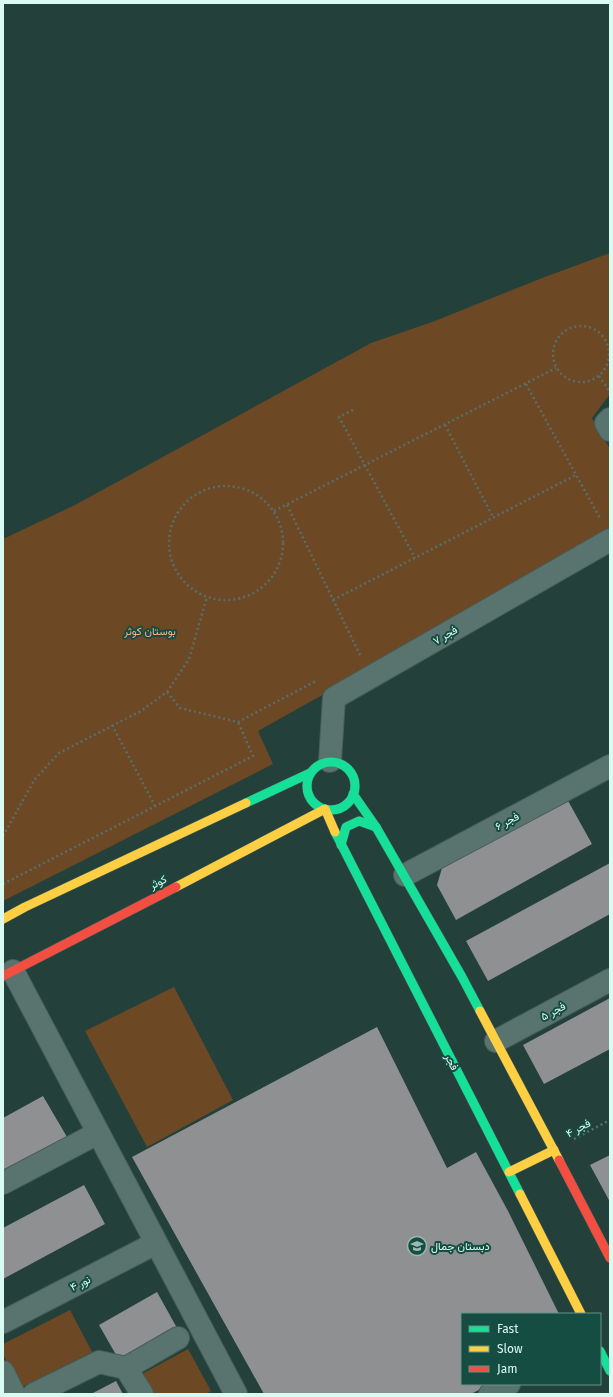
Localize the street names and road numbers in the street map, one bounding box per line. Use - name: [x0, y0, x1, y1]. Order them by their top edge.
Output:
- street label: فجر ۷: [431, 623, 460, 648]
- street label: فجر ۶: [493, 810, 521, 833]
- street label: کوثر: [147, 873, 169, 893]
- street label: فجر ۵: [539, 1000, 568, 1023]
- street label: فجر: [441, 1051, 461, 1073]
- street label: فجر ۴: [564, 1117, 593, 1140]
- street label: نور ۴: [68, 1273, 93, 1294]

